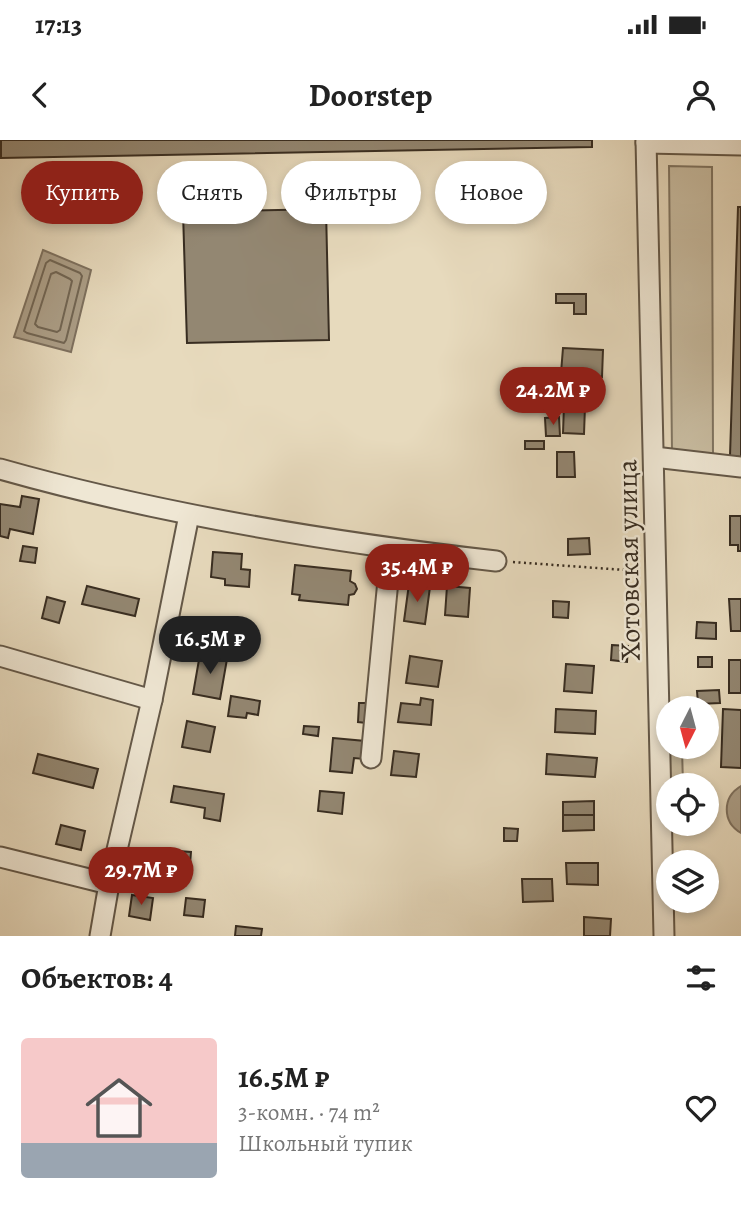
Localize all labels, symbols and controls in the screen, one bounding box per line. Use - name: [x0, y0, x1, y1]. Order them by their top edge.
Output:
- text: 17:13: [35, 7, 82, 42]
- text: Doorstep: [309, 73, 432, 117]
- icon: back: [21, 76, 59, 114]
- icon: person: [682, 76, 720, 114]
- chip: Купить: [21, 161, 143, 224]
- chip: Снять: [157, 161, 267, 224]
- chip: Фильтры: [281, 161, 421, 224]
- chip: Новое: [435, 161, 547, 224]
- pin: 24.2M ₽: [488, 368, 618, 427]
- text: 24.2M ₽: [516, 374, 590, 405]
- street label: Хотовская улица: [608, 459, 650, 661]
- pin: 35.4M ₽: [352, 545, 482, 604]
- text: 35.4M ₽: [381, 551, 453, 582]
- pin: 16.5M ₽: [145, 616, 275, 676]
- text: 16.5M ₽: [175, 623, 245, 654]
- north arrow: [656, 696, 719, 760]
- map controls: [656, 696, 719, 913]
- button: locate: [656, 773, 719, 836]
- pin: 29.7M ₽: [76, 848, 206, 907]
- button: layers: [656, 850, 719, 913]
- text: 29.7M ₽: [105, 854, 177, 885]
- text: Объектов: 4: [21, 958, 173, 998]
- icon: filters: [682, 959, 720, 997]
- text: 16.5M ₽: [238, 1057, 330, 1097]
- icon: home: [77, 1066, 161, 1150]
- icon: heart: [682, 1089, 720, 1127]
- text: 3-комн. · 74 m²: [238, 1097, 380, 1128]
- text: Школьный тупик: [238, 1128, 413, 1159]

